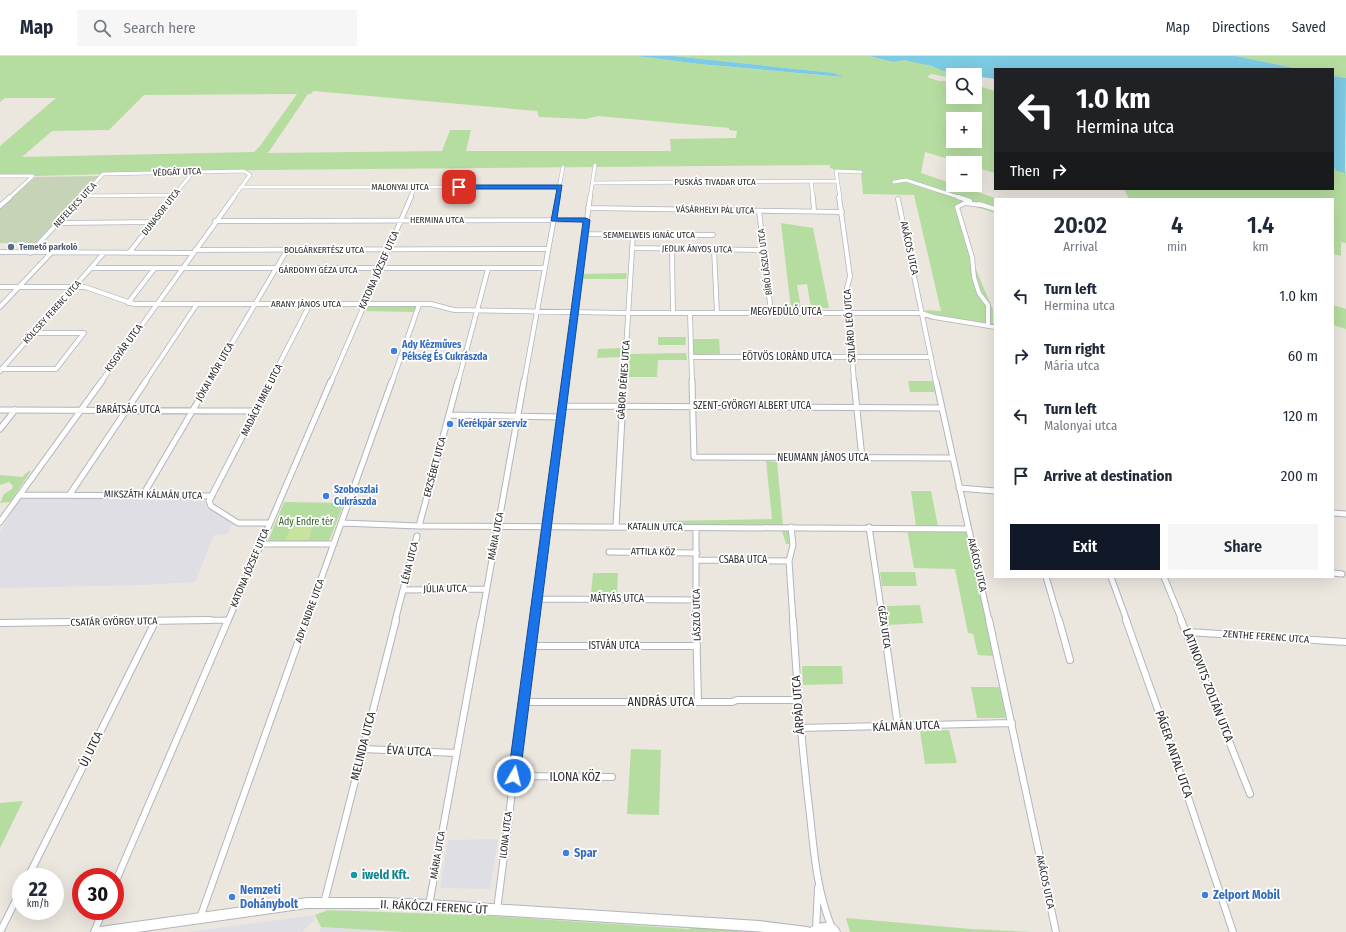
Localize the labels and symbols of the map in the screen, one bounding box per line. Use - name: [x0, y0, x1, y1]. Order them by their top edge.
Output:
- street label: VÉDGÁT UTCA: [153, 165, 202, 178]
- pin: [442, 170, 476, 204]
- street label: PUSKÁS TIVADAR UTCA: [674, 176, 756, 187]
- street label: NEFELEJCS UTCA: [52, 180, 99, 230]
- street label: MALONYAI UTCA: [371, 182, 429, 192]
- street label: DUNASOR UTCA: [140, 187, 182, 237]
- street label: VÁSÁRHELYI PÁL UTCA: [676, 203, 755, 216]
- street label: HERMINA UTCA: [410, 215, 464, 225]
- street label: AKÁCOS UTCA: [897, 220, 923, 277]
- street label: KATONA JÓZSEF UTCA: [355, 227, 402, 311]
- street label: BÍRÓ LÁSZLÓ UTCA: [755, 228, 774, 296]
- street label: SEMMELWEIS IGNÁC UTCA: [603, 229, 695, 240]
- marker: Temető parkoló: [6, 242, 16, 252]
- place label: Temető parkoló: [19, 242, 78, 252]
- street label: JEDLIK ÁNYOS UTCA: [662, 242, 732, 255]
- street label: BOLGÁRKERTÉSZ UTCA: [284, 244, 364, 255]
- street label: GÁRDONYI GÉZA UTCA: [279, 264, 358, 275]
- street label: KÖLCSEY FERENC UTCA: [21, 278, 83, 346]
- street label: SZILÁRD LEÓ UTCA: [839, 288, 859, 363]
- street label: ARANY JÁNOS UTCA: [271, 298, 341, 309]
- street label: MEGYEDŰLŐ UTCA: [750, 304, 823, 318]
- street label: KISGYÁR UTCA: [101, 320, 146, 374]
- place label: Ady Kézműves Pékség És Cukrászda: [401, 338, 487, 363]
- street label: JÓKAI MÓR UTCA: [192, 339, 237, 404]
- street label: GÁBOR DÉNES UTCA: [613, 339, 633, 420]
- marker: Ady Kézműves Pékség És Cukrászda: [389, 346, 399, 356]
- street label: EÖTVÖS LORÁND UTCA: [742, 349, 832, 363]
- street label: MADÁCH IMRE UTCA: [237, 360, 286, 438]
- street label: SZENT-GYÖRGYI ALBERT UTCA: [693, 399, 812, 412]
- street label: BARÁTSÁG UTCA: [96, 402, 161, 416]
- place label: Kerékpár szerviz: [458, 417, 528, 430]
- marker: Kerékpár szerviz: [445, 419, 455, 429]
- street label: ERZSÉBET UTCA: [419, 434, 449, 498]
- street label: NEUMANN JÁNOS UTCA: [777, 450, 870, 464]
- place label: Szoboszlai Cukrászda: [334, 484, 378, 508]
- street label: MIKSZÁTH KÁLMÁN UTCA: [104, 486, 203, 502]
- marker: Szoboszlai Cukrászda: [321, 491, 331, 501]
- street label: MÁRIA UTCA: [484, 510, 507, 561]
- park label: Ady Endre tér: [279, 516, 334, 528]
- street label: KATALIN UTCA: [627, 521, 684, 533]
- street label: KATONA JÓZSEF UTCA: [226, 525, 272, 609]
- street label: AKÁCOS UTCA: [965, 537, 991, 594]
- street label: LÉNA UTCA: [397, 539, 421, 585]
- street label: ATTILA KÖZ: [631, 545, 676, 558]
- street label: CSABA UTCA: [719, 554, 768, 566]
- street label: ADY ENDRE UTCA: [293, 576, 327, 645]
- street label: JÚLIA UTCA: [423, 581, 468, 595]
- street label: LÁSZLÓ UTCA: [689, 588, 703, 641]
- street label: MÁTYÁS UTCA: [590, 591, 645, 605]
- street label: GÉZA UTCA: [875, 605, 895, 650]
- street label: CSATÁR GYÖRGY UTCA: [70, 613, 158, 629]
- street label: LATINOVITS ZOLTÁN UTCA: [1180, 626, 1237, 745]
- street label: ZENTHE FERENC UTCA: [1222, 628, 1310, 646]
- street label: ISTVÁN UTCA: [588, 638, 640, 652]
- street label: ÁRPÁD UTCA: [788, 674, 807, 735]
- street label: ANDRÁS UTCA: [628, 694, 695, 709]
- street label: PÁGER ANTAL UTCA: [1153, 708, 1197, 800]
- street label: MELINDA UTCA: [348, 709, 378, 782]
- street label: KÁLMÁN UTCA: [872, 717, 941, 734]
- street label: ÚJ UTCA: [76, 728, 106, 769]
- street label: ÉVA UTCA: [386, 742, 433, 759]
- position arrow: [493, 755, 535, 797]
- street label: ILONA KÖZ: [550, 768, 601, 784]
- street label: ILONA UTCA: [497, 810, 515, 859]
- street label: MÁRIA UTCA: [426, 829, 448, 880]
- place label: Spar: [574, 846, 598, 860]
- marker: Spar: [561, 848, 571, 858]
- street label: AKÁCOS UTCA: [1033, 854, 1059, 911]
- speed limit sign: 30: [72, 868, 124, 920]
- place label: iweld Kft.: [362, 868, 410, 882]
- marker: iweld Kft.: [349, 870, 359, 880]
- place label: Nemzeti Dohánybolt: [240, 883, 299, 911]
- place label: Zelport Mobil: [1213, 888, 1281, 902]
- marker: Zelport Mobil: [1200, 890, 1210, 900]
- marker: Nemzeti Dohánybolt: [227, 892, 237, 902]
- street label: II. RÁKÓCZI FERENC ÚT: [380, 896, 489, 917]

